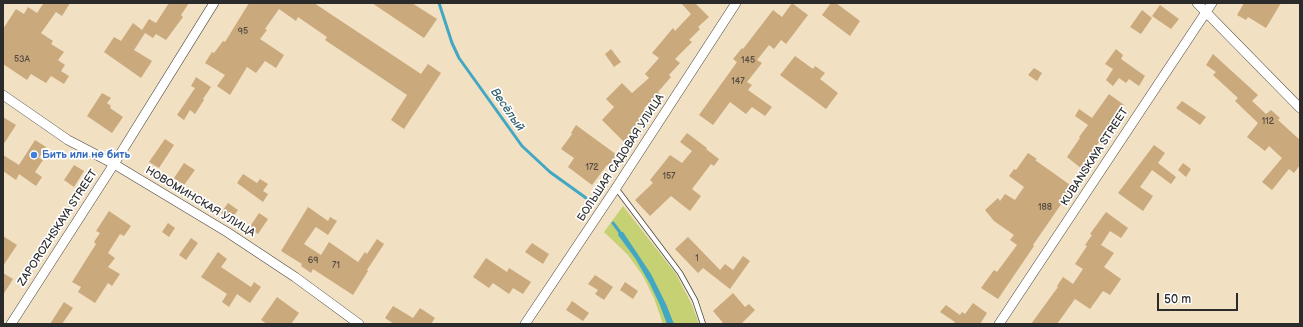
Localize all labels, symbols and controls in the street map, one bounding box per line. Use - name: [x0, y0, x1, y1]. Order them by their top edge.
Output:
- house number: 95: [238, 27, 248, 37]
- house number: 53А: [14, 55, 30, 65]
- house number: 145: [741, 56, 755, 66]
- house number: 147: [731, 77, 745, 87]
- water label: Весёлый: [487, 86, 527, 134]
- street label: БОЛЬШАЯ САДОВАЯ УЛИЦА: [575, 92, 667, 224]
- street label: KUBANSKAYA STREET: [1058, 105, 1132, 209]
- house number: 112: [1262, 117, 1274, 127]
- place label: Бить или не бить: [42, 148, 130, 162]
- marker: Бить или не бить: [29, 150, 39, 160]
- house number: 172: [585, 163, 599, 173]
- street label: НОВОМИНСКАЯ УЛИЦА: [143, 164, 257, 240]
- street label: ZAPOROZHSKAYA STREET: [15, 167, 101, 289]
- house number: 157: [662, 172, 676, 182]
- house number: 188: [1038, 203, 1052, 213]
- house number: 1: [695, 254, 699, 264]
- house number: 69: [308, 256, 318, 266]
- house number: 71: [332, 261, 340, 271]
- scale bar: [1159, 285, 1240, 311]
- text: 50 m: [1164, 292, 1191, 307]

